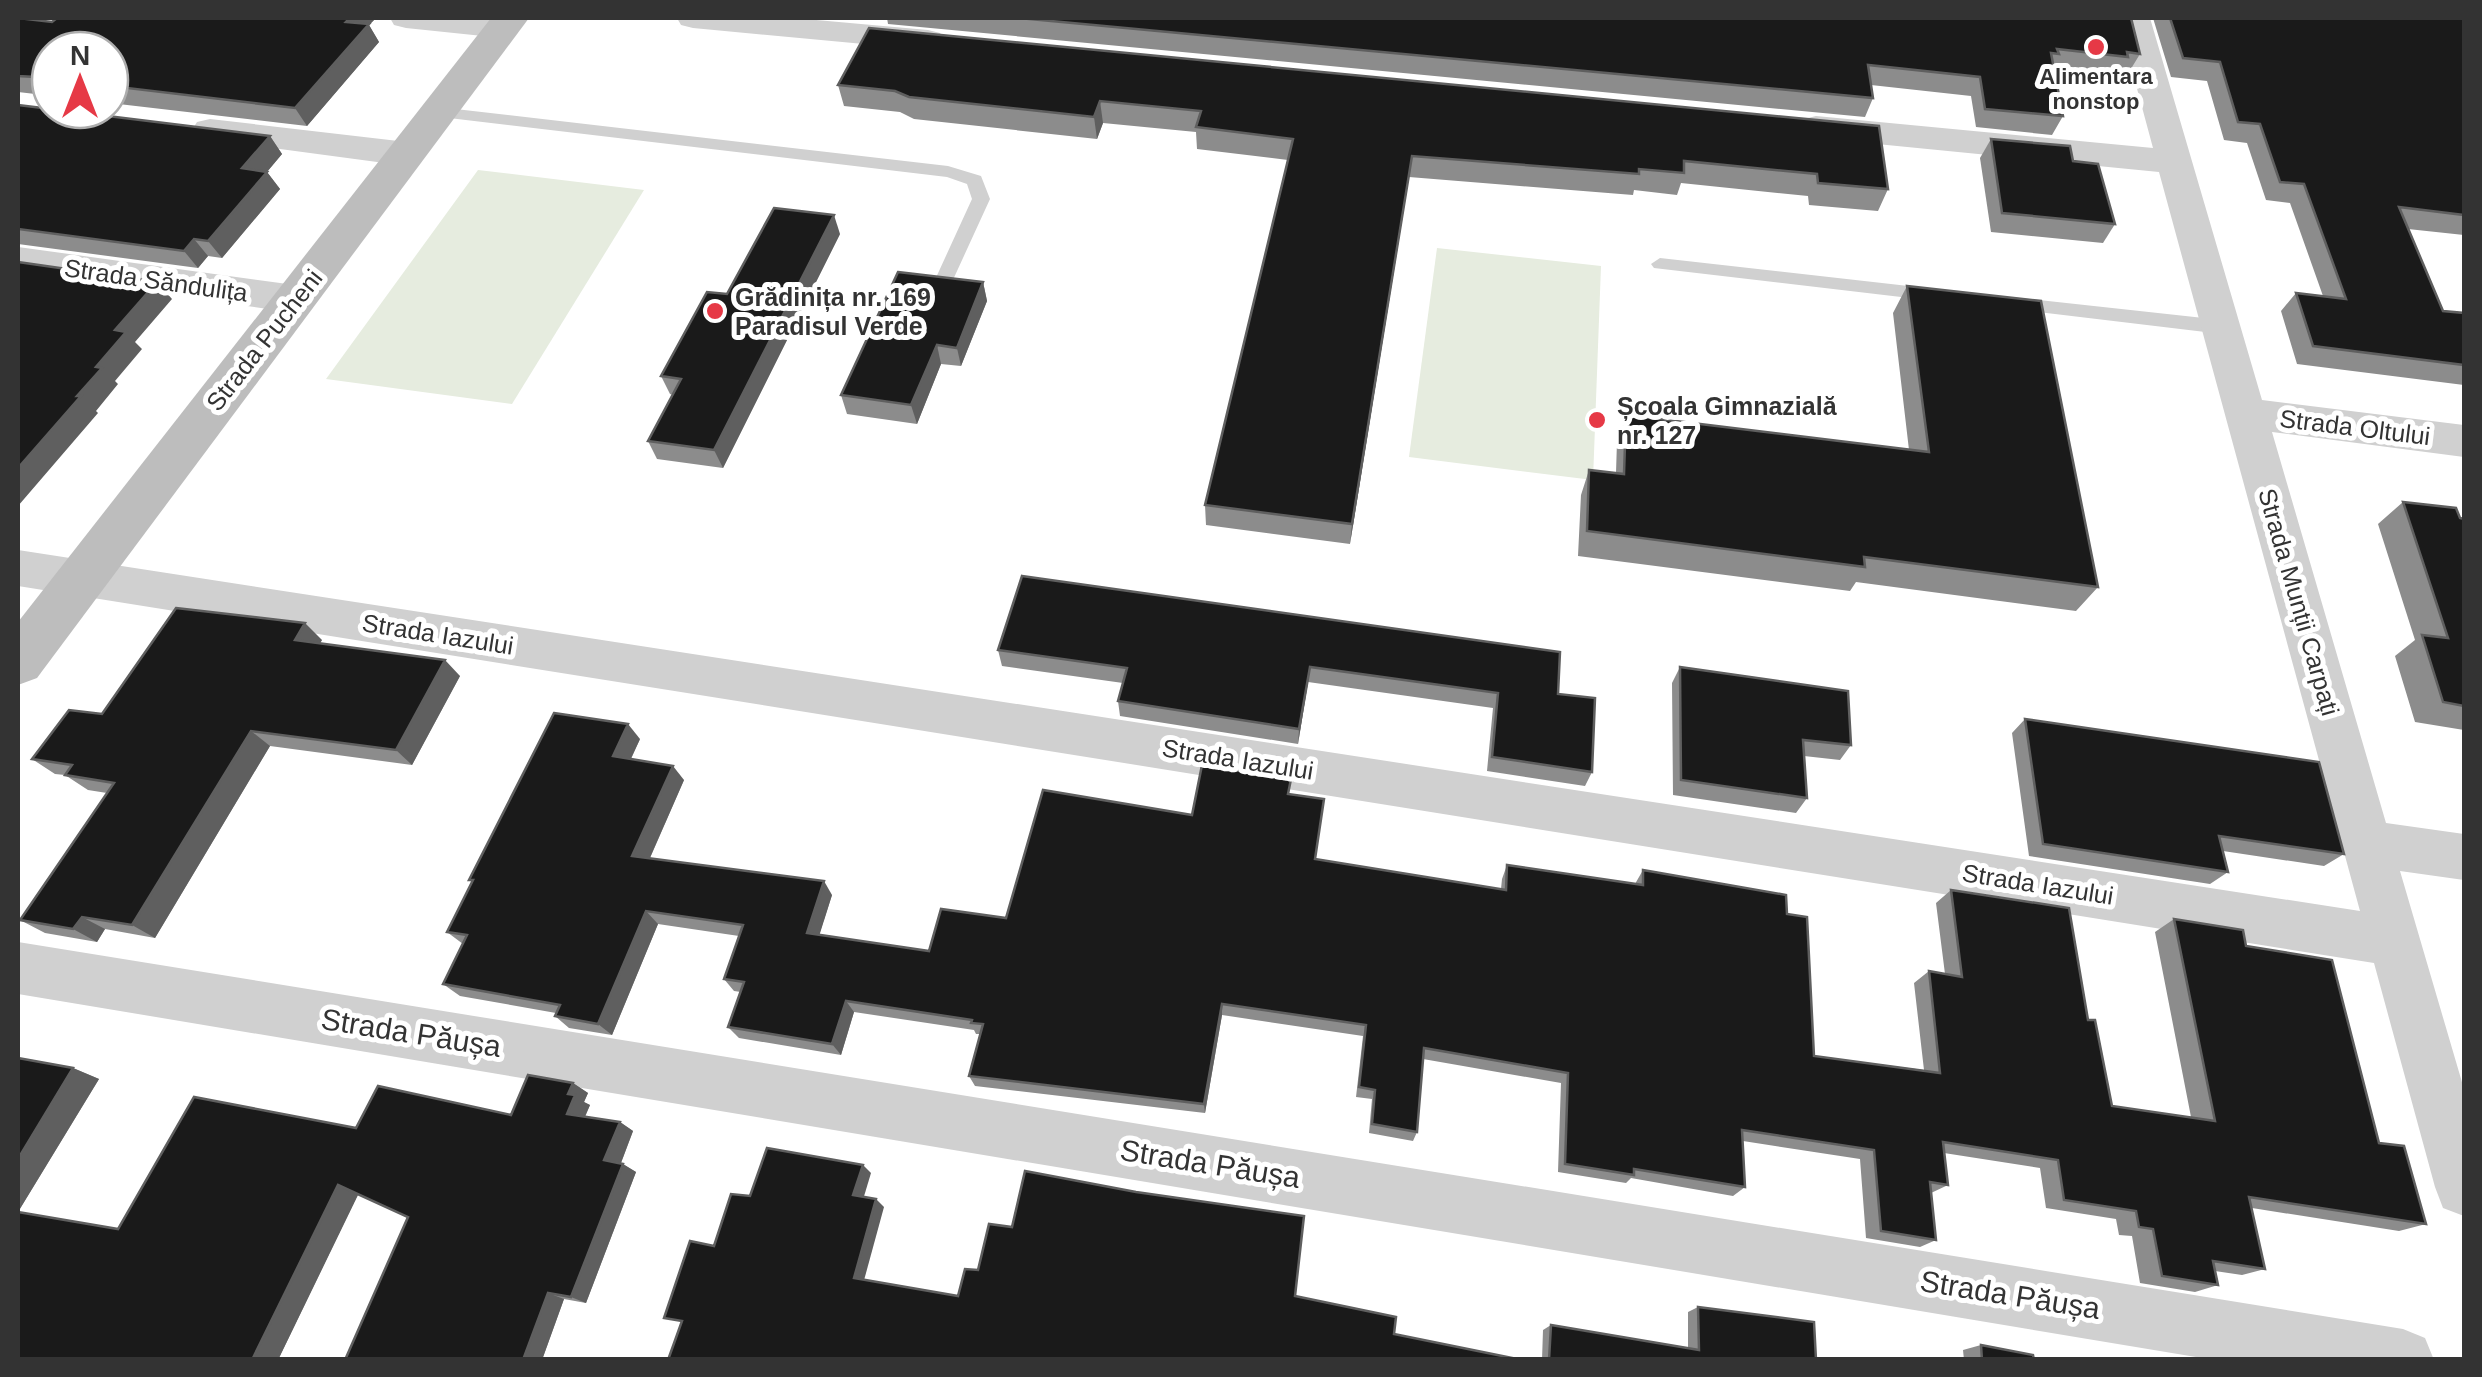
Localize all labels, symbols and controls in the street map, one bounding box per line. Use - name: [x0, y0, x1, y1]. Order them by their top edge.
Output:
- north arrow: [30, 30, 130, 130]
- marker: Alimentara nonstop: [2085, 36, 2107, 58]
- text: N: [70, 40, 90, 71]
- place label: Alimentara nonstop: [2039, 64, 2154, 114]
- street label: Strada Săndulița: [63, 253, 250, 307]
- street label: Strada Pucheni: [200, 264, 328, 416]
- place label: Grădinița nr. 169 Paradisul Verde: [735, 283, 931, 340]
- marker: Grădinița nr. 169 Paradisul Verde: [704, 300, 726, 322]
- place label: Școala Gimnazială nr. 127: [1617, 392, 1838, 449]
- street label: Strada Oltului: [2278, 404, 2432, 450]
- marker: Școala Gimnazială nr. 127: [1586, 409, 1608, 431]
- street label: Strada Munții Carpați: [2253, 485, 2345, 719]
- street label: Strada Iazului: [360, 608, 516, 660]
- street label: Strada Iazului: [1160, 733, 1316, 785]
- street label: Strada Iazului: [1960, 858, 2116, 910]
- street label: Strada Păușa: [319, 1002, 504, 1063]
- street label: Strada Păușa: [1118, 1133, 1303, 1194]
- street label: Strada Păușa: [1918, 1264, 2103, 1325]

